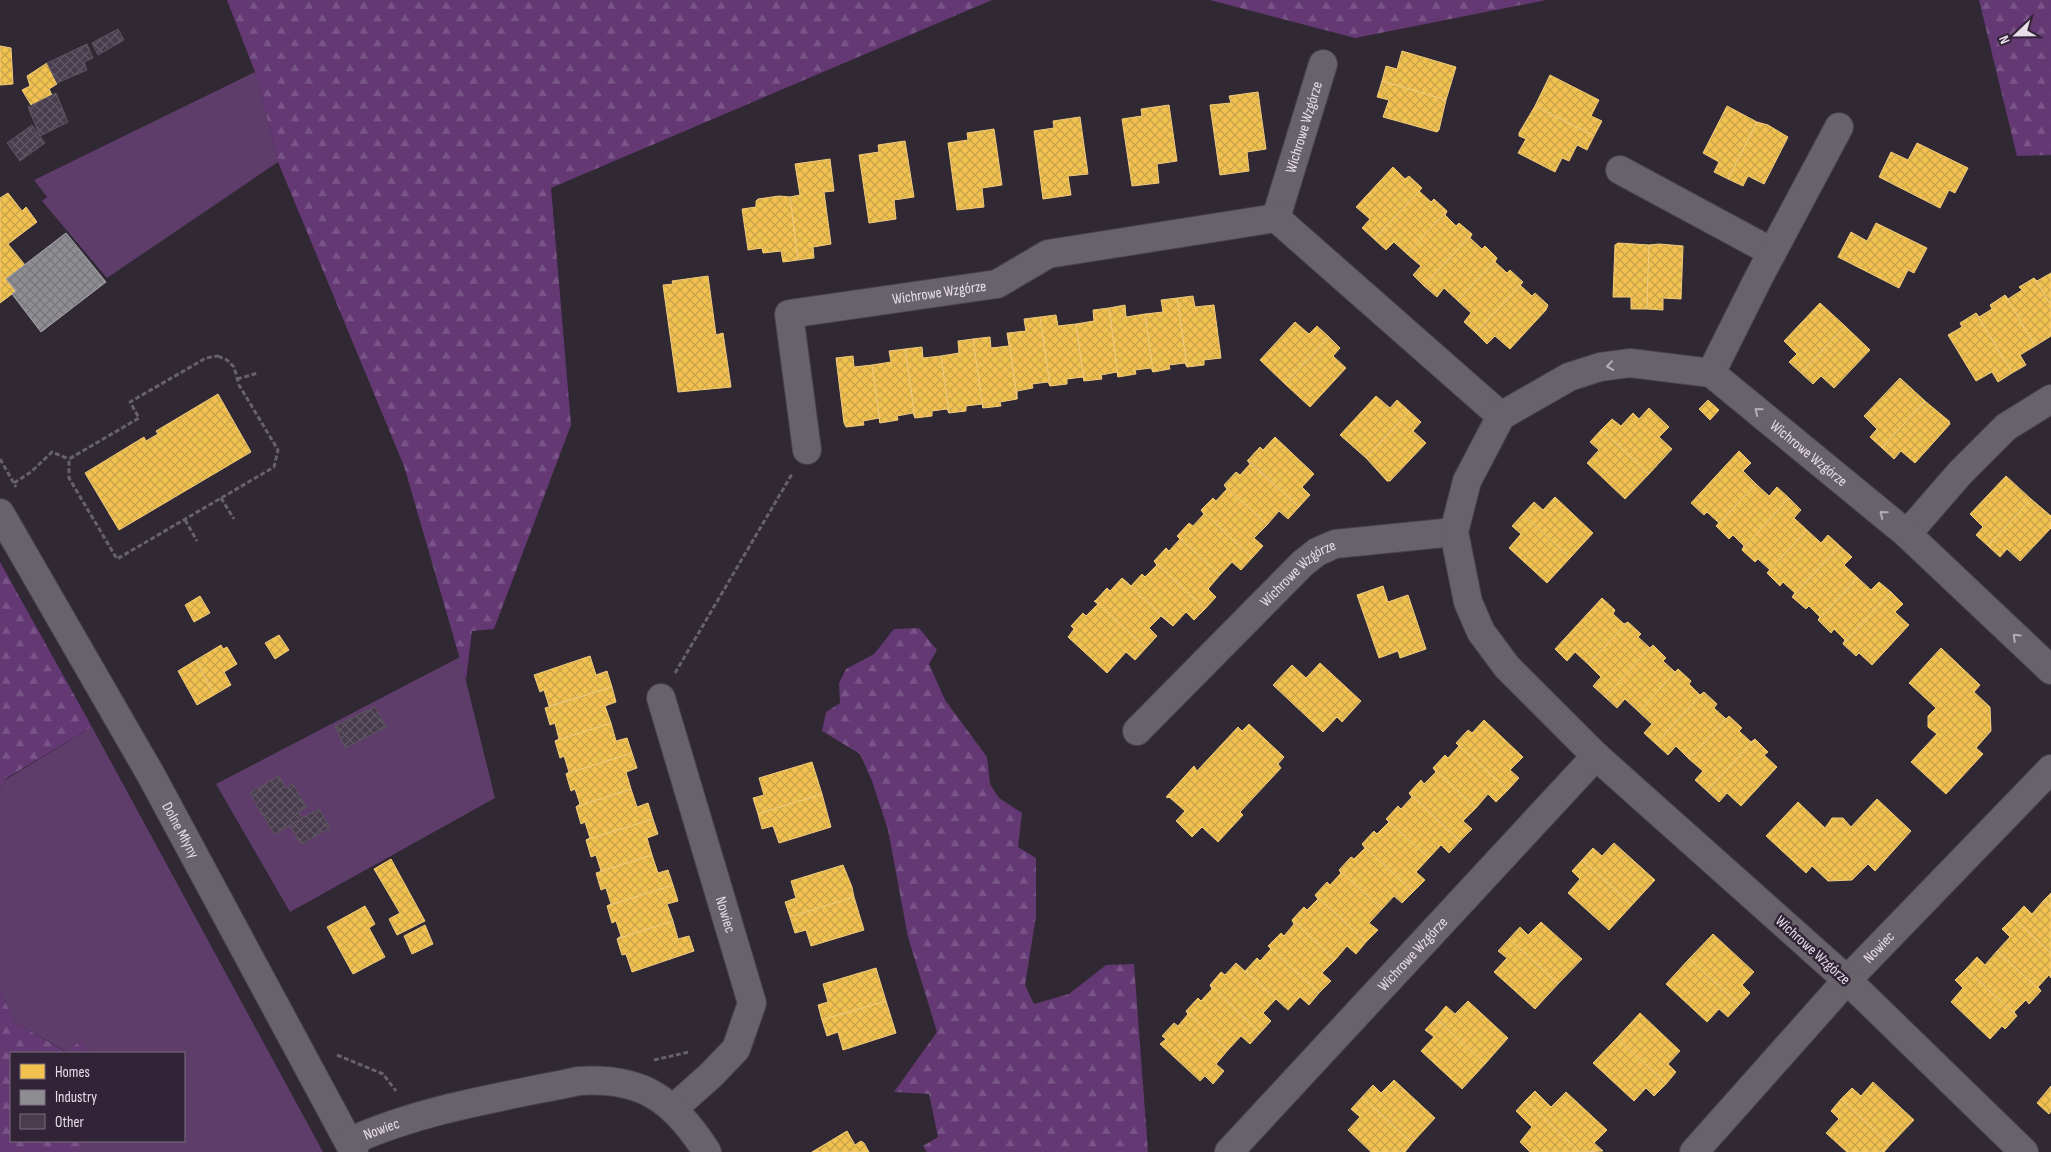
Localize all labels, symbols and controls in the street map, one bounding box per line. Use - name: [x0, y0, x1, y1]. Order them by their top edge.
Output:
- north arrow: [1991, 10, 2041, 60]
- text: N: [1995, 33, 2014, 46]
- street label: Wichrowe Wzgórze: [1281, 79, 1327, 175]
- street label: Wichrowe Wzgórze: [891, 277, 988, 309]
- one-way arrow: [1605, 360, 1613, 371]
- one-way arrow: [1755, 409, 1764, 417]
- street label: Wichrowe Wzgórze: [1766, 416, 1851, 491]
- one-way arrow: [1880, 511, 1889, 520]
- street label: Wichrowe Wzgórze: [1256, 536, 1339, 611]
- one-way arrow: [2012, 634, 2021, 643]
- street label: Dolne Młyny: [157, 799, 203, 862]
- street label: Nowiec: [711, 894, 740, 935]
- street label: Wichrowe Wzgórze: [1771, 912, 1854, 989]
- street label: Wichrowe Wzgórze: [1374, 913, 1452, 995]
- street label: Nowiec: [1859, 927, 1899, 967]
- legend: [10, 1052, 185, 1142]
- text: Homes: [55, 1063, 90, 1082]
- text: Industry: [55, 1088, 97, 1107]
- text: Other: [55, 1113, 84, 1132]
- street label: Nowiec: [361, 1114, 402, 1145]

